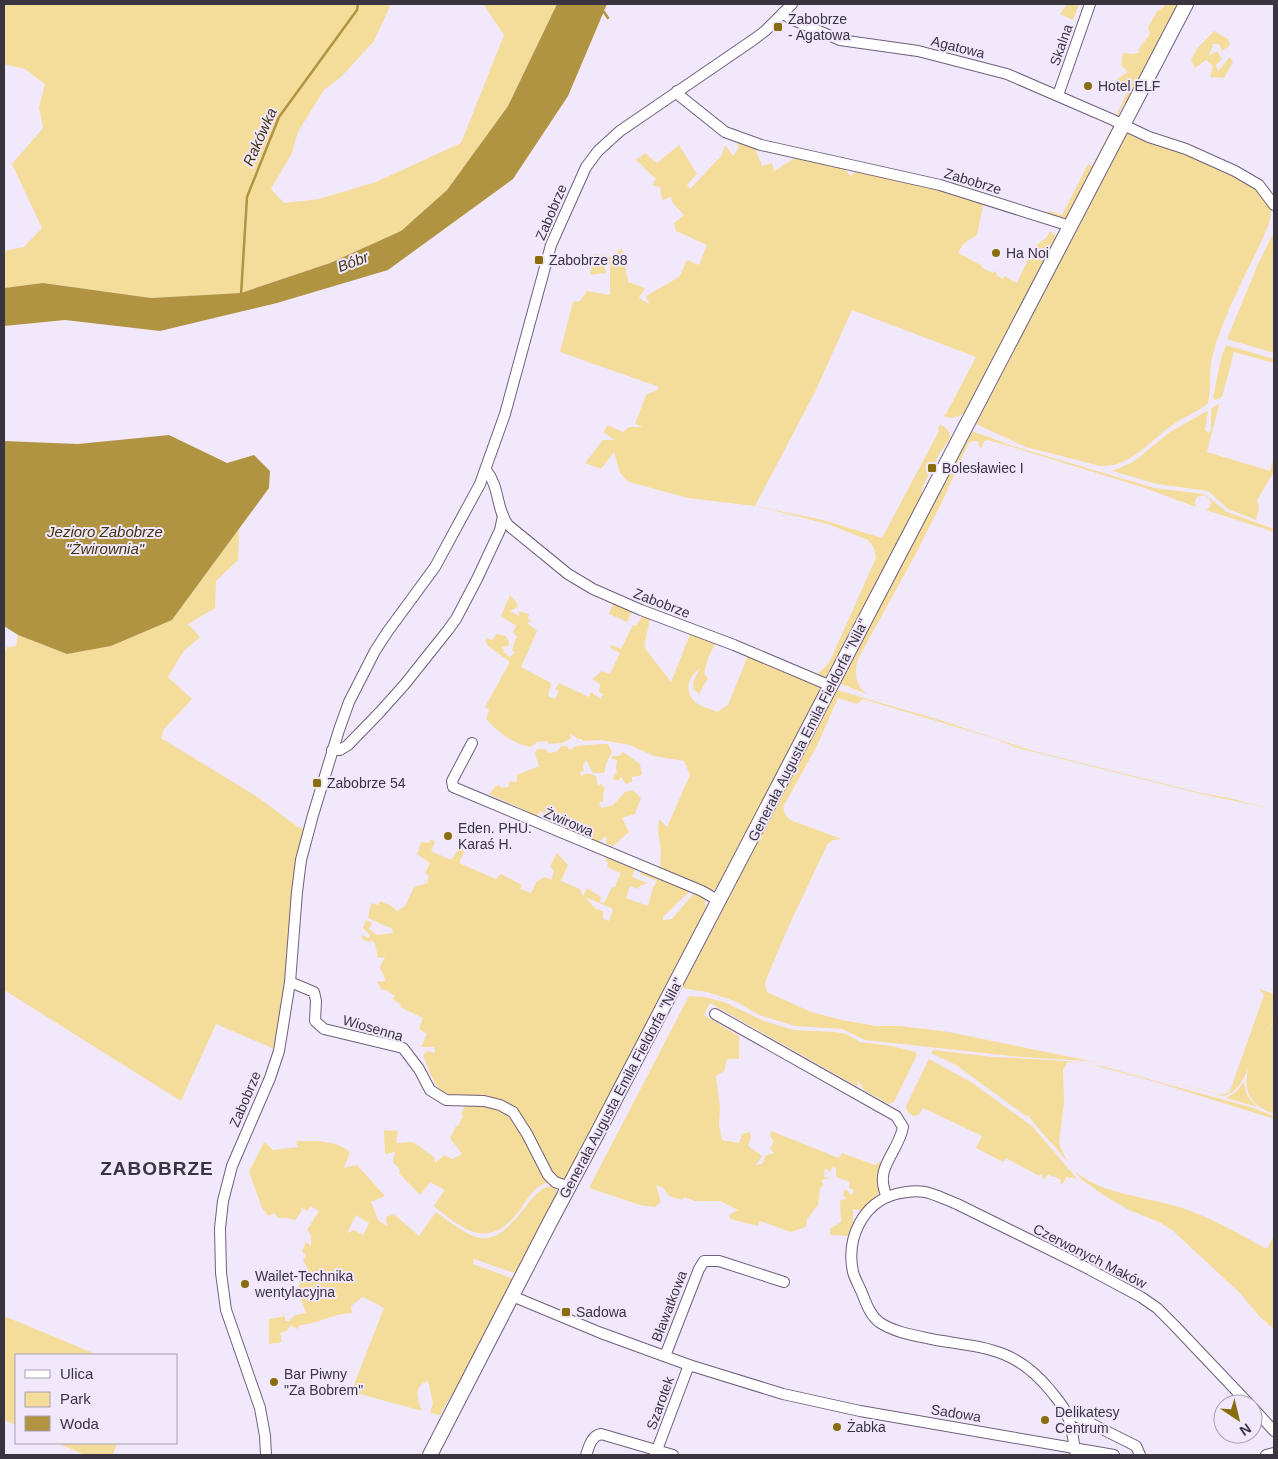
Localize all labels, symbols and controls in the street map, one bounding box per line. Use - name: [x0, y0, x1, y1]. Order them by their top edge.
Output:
- place label: Zabobrze - Agatowa: [788, 11, 850, 43]
- marker: Zabobrze - Agatowa: [772, 21, 784, 33]
- street label: Skalna: [1046, 22, 1076, 68]
- street label: Agatowa: [930, 33, 987, 61]
- place label: Hotel ELF: [1098, 78, 1160, 94]
- marker: Hotel ELF: [1082, 80, 1094, 92]
- water label: Rakówka: [239, 105, 280, 168]
- street label: Zabobrze: [942, 165, 1004, 197]
- street label: Zabobrze: [532, 181, 570, 242]
- place label: Ha Noi: [1006, 245, 1049, 261]
- marker: Ha Noi: [990, 247, 1002, 259]
- water label: Bóbr: [335, 248, 372, 275]
- place label: Zabobrze 88: [549, 252, 628, 268]
- marker: Zabobrze 88: [533, 254, 545, 266]
- place label: Bolesławiec I: [942, 460, 1024, 476]
- marker: Bolesławiec I: [926, 462, 938, 474]
- water label: Jezioro Zabobrze "Żwirownia": [46, 523, 163, 557]
- street label: Zabobrze: [632, 585, 693, 621]
- street label: Generała Augusta Emila Fieldorfa "Nila": [745, 616, 871, 844]
- place label: Zabobrze 54: [327, 775, 406, 791]
- marker: Zabobrze 54: [311, 777, 323, 789]
- street label: Żwirowa: [542, 804, 597, 840]
- place label: Eden. PHU. Karaś H.: [458, 820, 532, 852]
- marker: Eden. PHU. Karaś H.: [442, 830, 454, 842]
- street label: Generała Augusta Emila Fieldorfa "Nila": [556, 975, 686, 1201]
- street label: Wiosenna: [341, 1012, 405, 1044]
- street label: Zabobrze: [226, 1068, 264, 1129]
- district label: ZABOBRZE: [100, 1158, 214, 1179]
- street label: Czerwonych Maków: [1031, 1220, 1150, 1292]
- place label: Wailet-Technika wentylacyjna: [254, 1268, 354, 1300]
- street label: Bławatkowa: [648, 1268, 690, 1344]
- marker: Wailet-Technika wentylacyjna: [239, 1278, 251, 1290]
- place label: Sadowa: [576, 1304, 627, 1320]
- marker: Sadowa: [560, 1306, 572, 1318]
- legend: [15, 1354, 178, 1444]
- text: Ulica: [60, 1365, 94, 1382]
- place label: Bar Piwny "Za Bobrem": [284, 1366, 363, 1398]
- street label: Szarotek: [643, 1373, 677, 1432]
- marker: Bar Piwny "Za Bobrem": [268, 1376, 280, 1388]
- text: Park: [60, 1390, 91, 1407]
- north arrow: [1213, 1394, 1263, 1444]
- street label: Sadowa: [930, 1401, 982, 1425]
- place label: Delikatesy Centrum: [1055, 1404, 1120, 1436]
- marker: Delikatesy Centrum: [1039, 1414, 1051, 1426]
- text: Woda: [60, 1415, 100, 1432]
- place label: Żabka: [847, 1418, 886, 1435]
- text: N: [1237, 1420, 1254, 1439]
- marker: Żabka: [831, 1421, 843, 1433]

